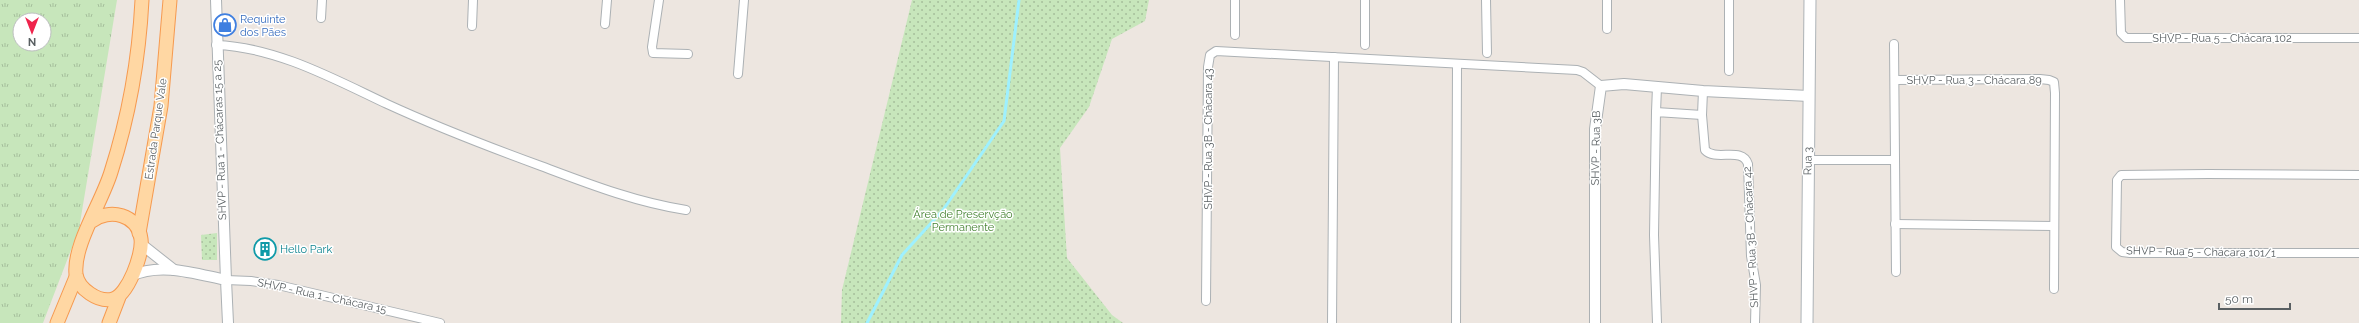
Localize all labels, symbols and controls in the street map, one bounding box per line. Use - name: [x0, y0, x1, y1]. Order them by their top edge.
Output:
- north arrow: [12, 12, 52, 52]
- shop icon: Requinte dos Pães: [212, 12, 238, 38]
- place label: Requinte dos Pães: [240, 13, 286, 39]
- street label: SHVP - Rua 5 - Chácara 102: [2152, 32, 2292, 45]
- text: N: [28, 35, 36, 48]
- street label: SHVP - Rua 1 - Chácaras 15 a 25: [211, 60, 229, 220]
- street label: SHVP - Rua 3B - Chácara 43: [1202, 68, 1215, 210]
- street label: SHVP - Rua 3 - Chácara 89: [1906, 74, 2042, 87]
- street label: Estrada Parque Vale: [142, 77, 170, 181]
- street label: SHVP - Rua 3B: [1589, 111, 1603, 185]
- street label: Rua 3: [1801, 147, 1815, 175]
- street label: SHVP - Rua 3B - Chácara 42: [1741, 166, 1761, 308]
- park label: Área de Preservção Permanente: [913, 207, 1013, 234]
- building icon: Hello Park: [252, 236, 278, 262]
- place label: Hello Park: [280, 243, 332, 256]
- street label: SHVP - Rua 5 - Chácara 101/1: [2126, 244, 2276, 260]
- street label: SHVP - Rua 1 - Chácara 15: [256, 276, 388, 316]
- scale bar: [2219, 285, 2290, 311]
- text: 50 m: [2225, 292, 2253, 306]

